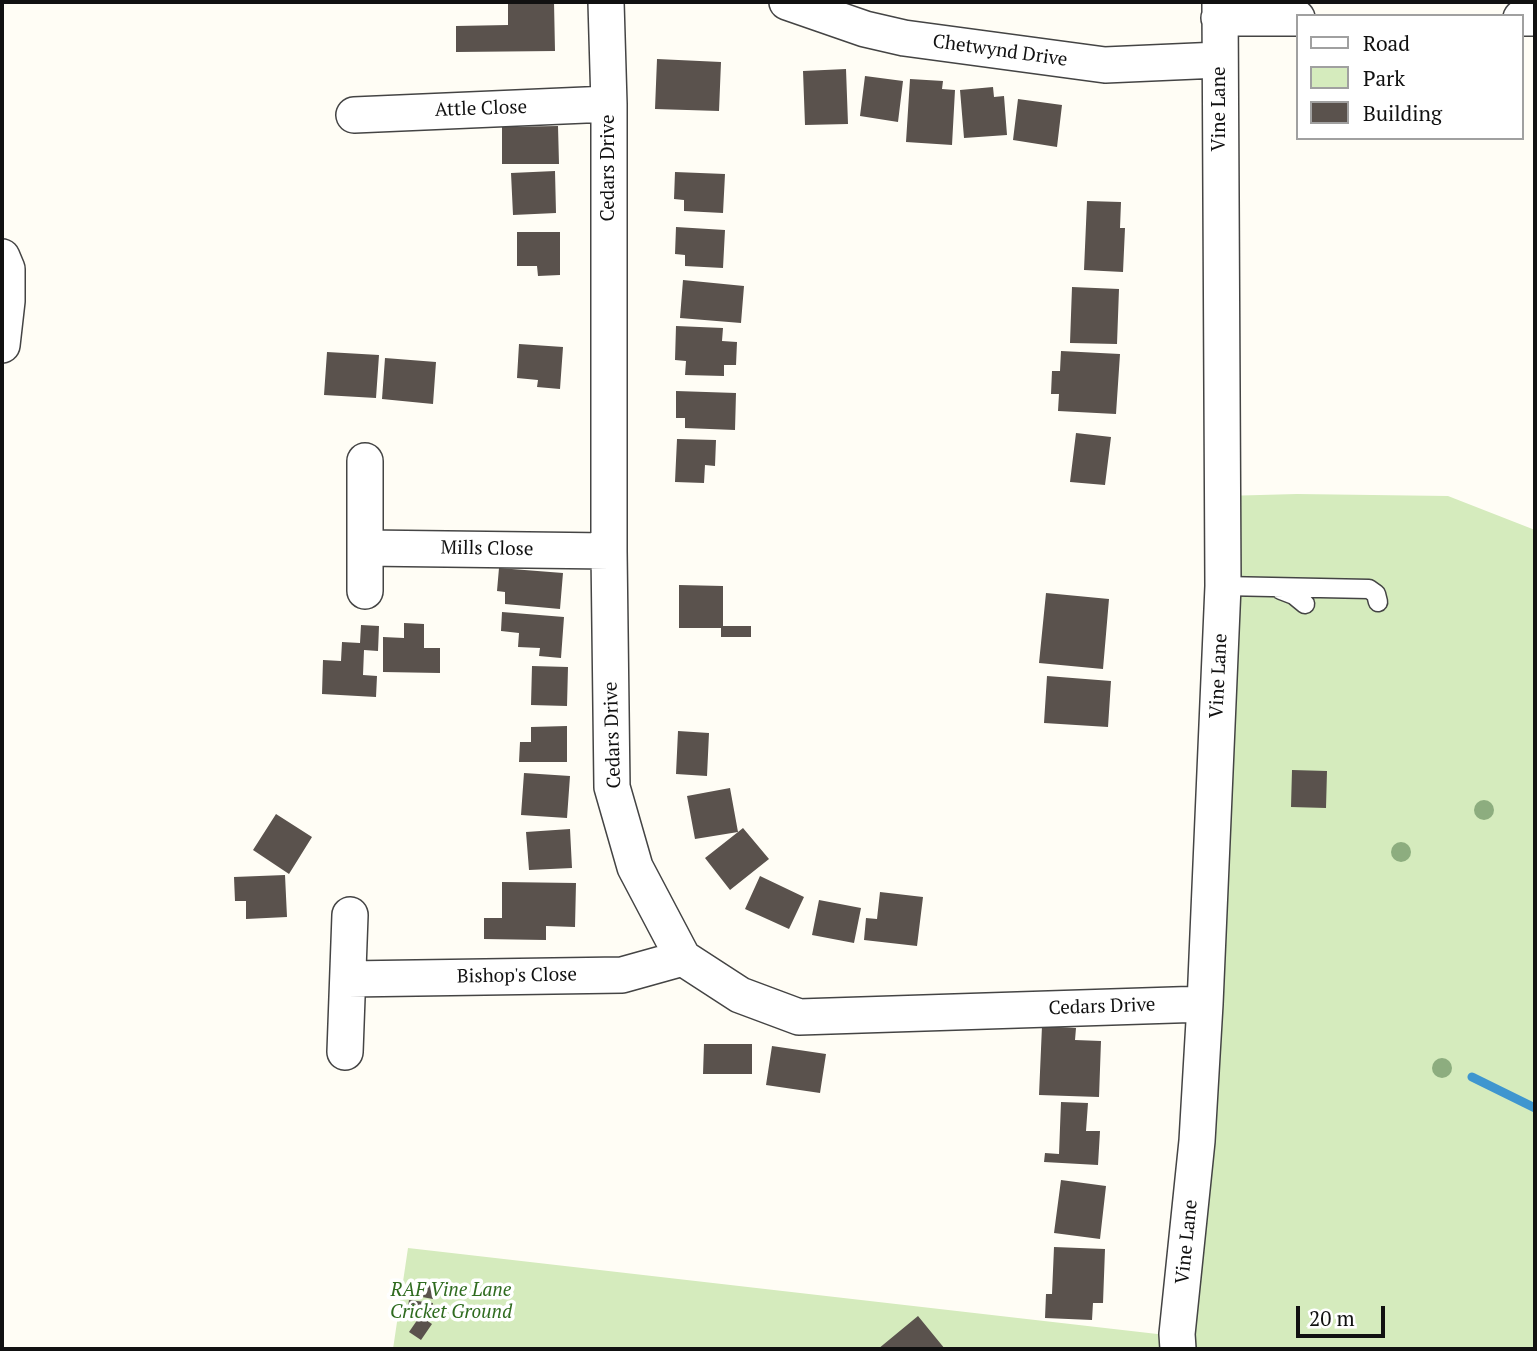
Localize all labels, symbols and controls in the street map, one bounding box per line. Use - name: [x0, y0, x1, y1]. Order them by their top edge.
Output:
- legend: [1296, 14, 1523, 140]
- text: Road: [1363, 29, 1410, 57]
- street label: Chetwynd Drive: [931, 30, 1069, 72]
- text: Park: [1363, 64, 1405, 92]
- street label: Vine Lane: [1209, 66, 1231, 152]
- street label: Attle Close: [434, 96, 528, 122]
- text: Building: [1363, 99, 1442, 127]
- street label: Cedars Drive: [598, 115, 620, 221]
- street label: Mills Close: [440, 537, 534, 561]
- street label: Vine Lane: [1205, 633, 1233, 719]
- street label: Cedars Drive: [600, 681, 626, 789]
- street label: Bishop's Close: [457, 964, 577, 988]
- street label: Cedars Drive: [1048, 994, 1156, 1020]
- street label: Vine Lane: [1171, 1199, 1203, 1285]
- park label: RAF Vine Lane Cricket Ground: [390, 1280, 512, 1324]
- scale bar: [1299, 1292, 1388, 1336]
- text: 20 m: [1309, 1304, 1355, 1332]

